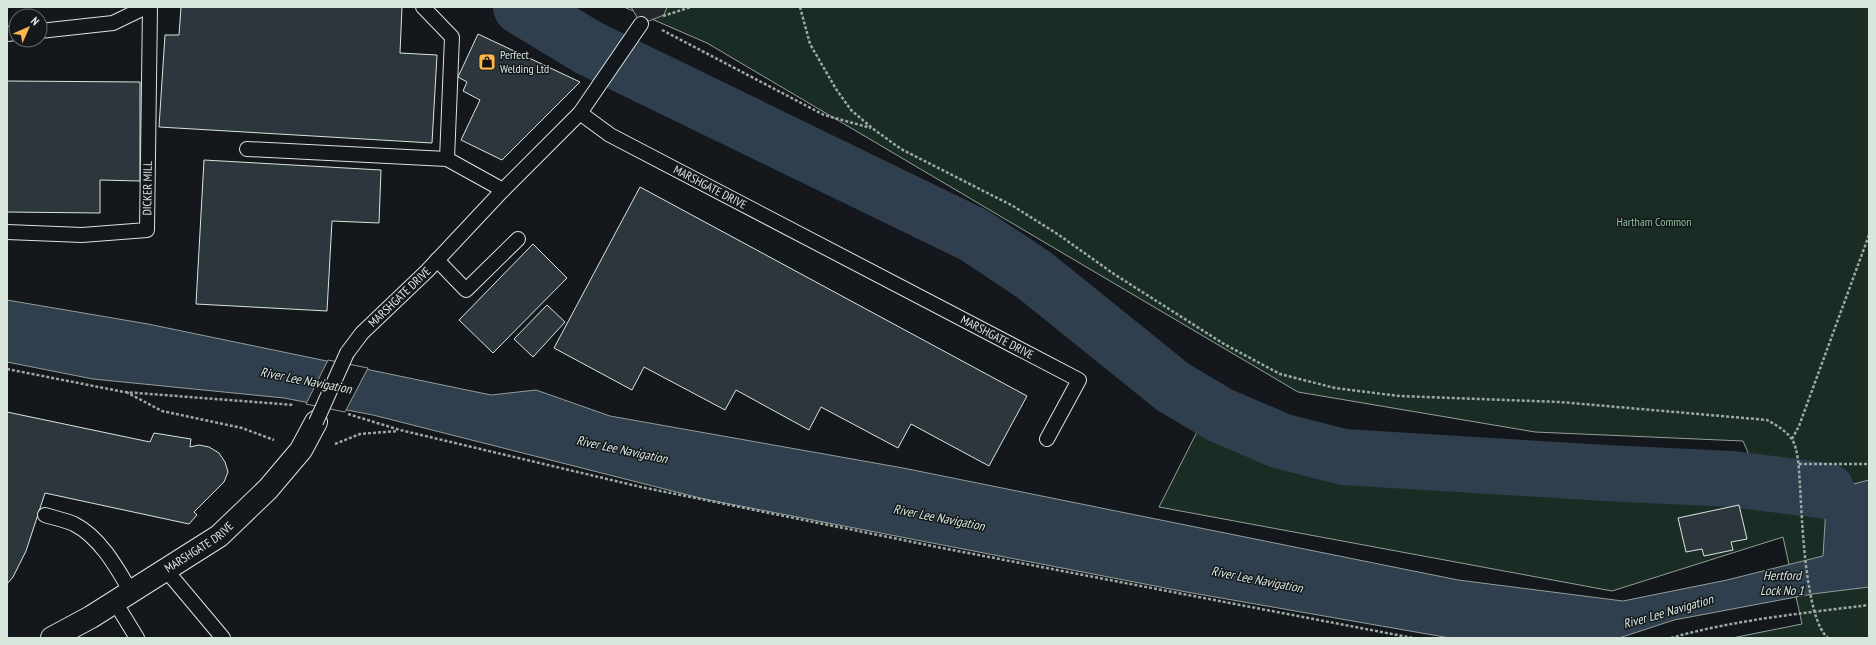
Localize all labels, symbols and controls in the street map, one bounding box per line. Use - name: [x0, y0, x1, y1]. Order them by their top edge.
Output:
- north arrow: [8, 8, 48, 48]
- text: N: [28, 14, 42, 28]
- place label: Perfect Welding Ltd: [500, 47, 549, 76]
- shop icon: Perfect Welding Ltd: [477, 52, 497, 72]
- street label: DICKER MILL: [139, 161, 155, 216]
- street label: MARSHGATE DRIVE: [671, 162, 749, 212]
- park label: Hartham Common: [1617, 214, 1691, 229]
- street label: MARSHGATE DRIVE: [365, 264, 434, 330]
- street label: MARSHGATE DRIVE: [958, 312, 1036, 362]
- water label: River Lee Navigation: [259, 363, 354, 398]
- water label: River Lee Navigation: [575, 432, 670, 468]
- water label: River Lee Navigation: [892, 500, 987, 535]
- street label: MARSHGATE DRIVE: [162, 518, 236, 576]
- water label: River Lee Navigation: [1210, 562, 1305, 597]
- water label: Hertford Lock No 1: [1760, 567, 1804, 599]
- water label: River Lee Navigation: [1621, 590, 1716, 632]

